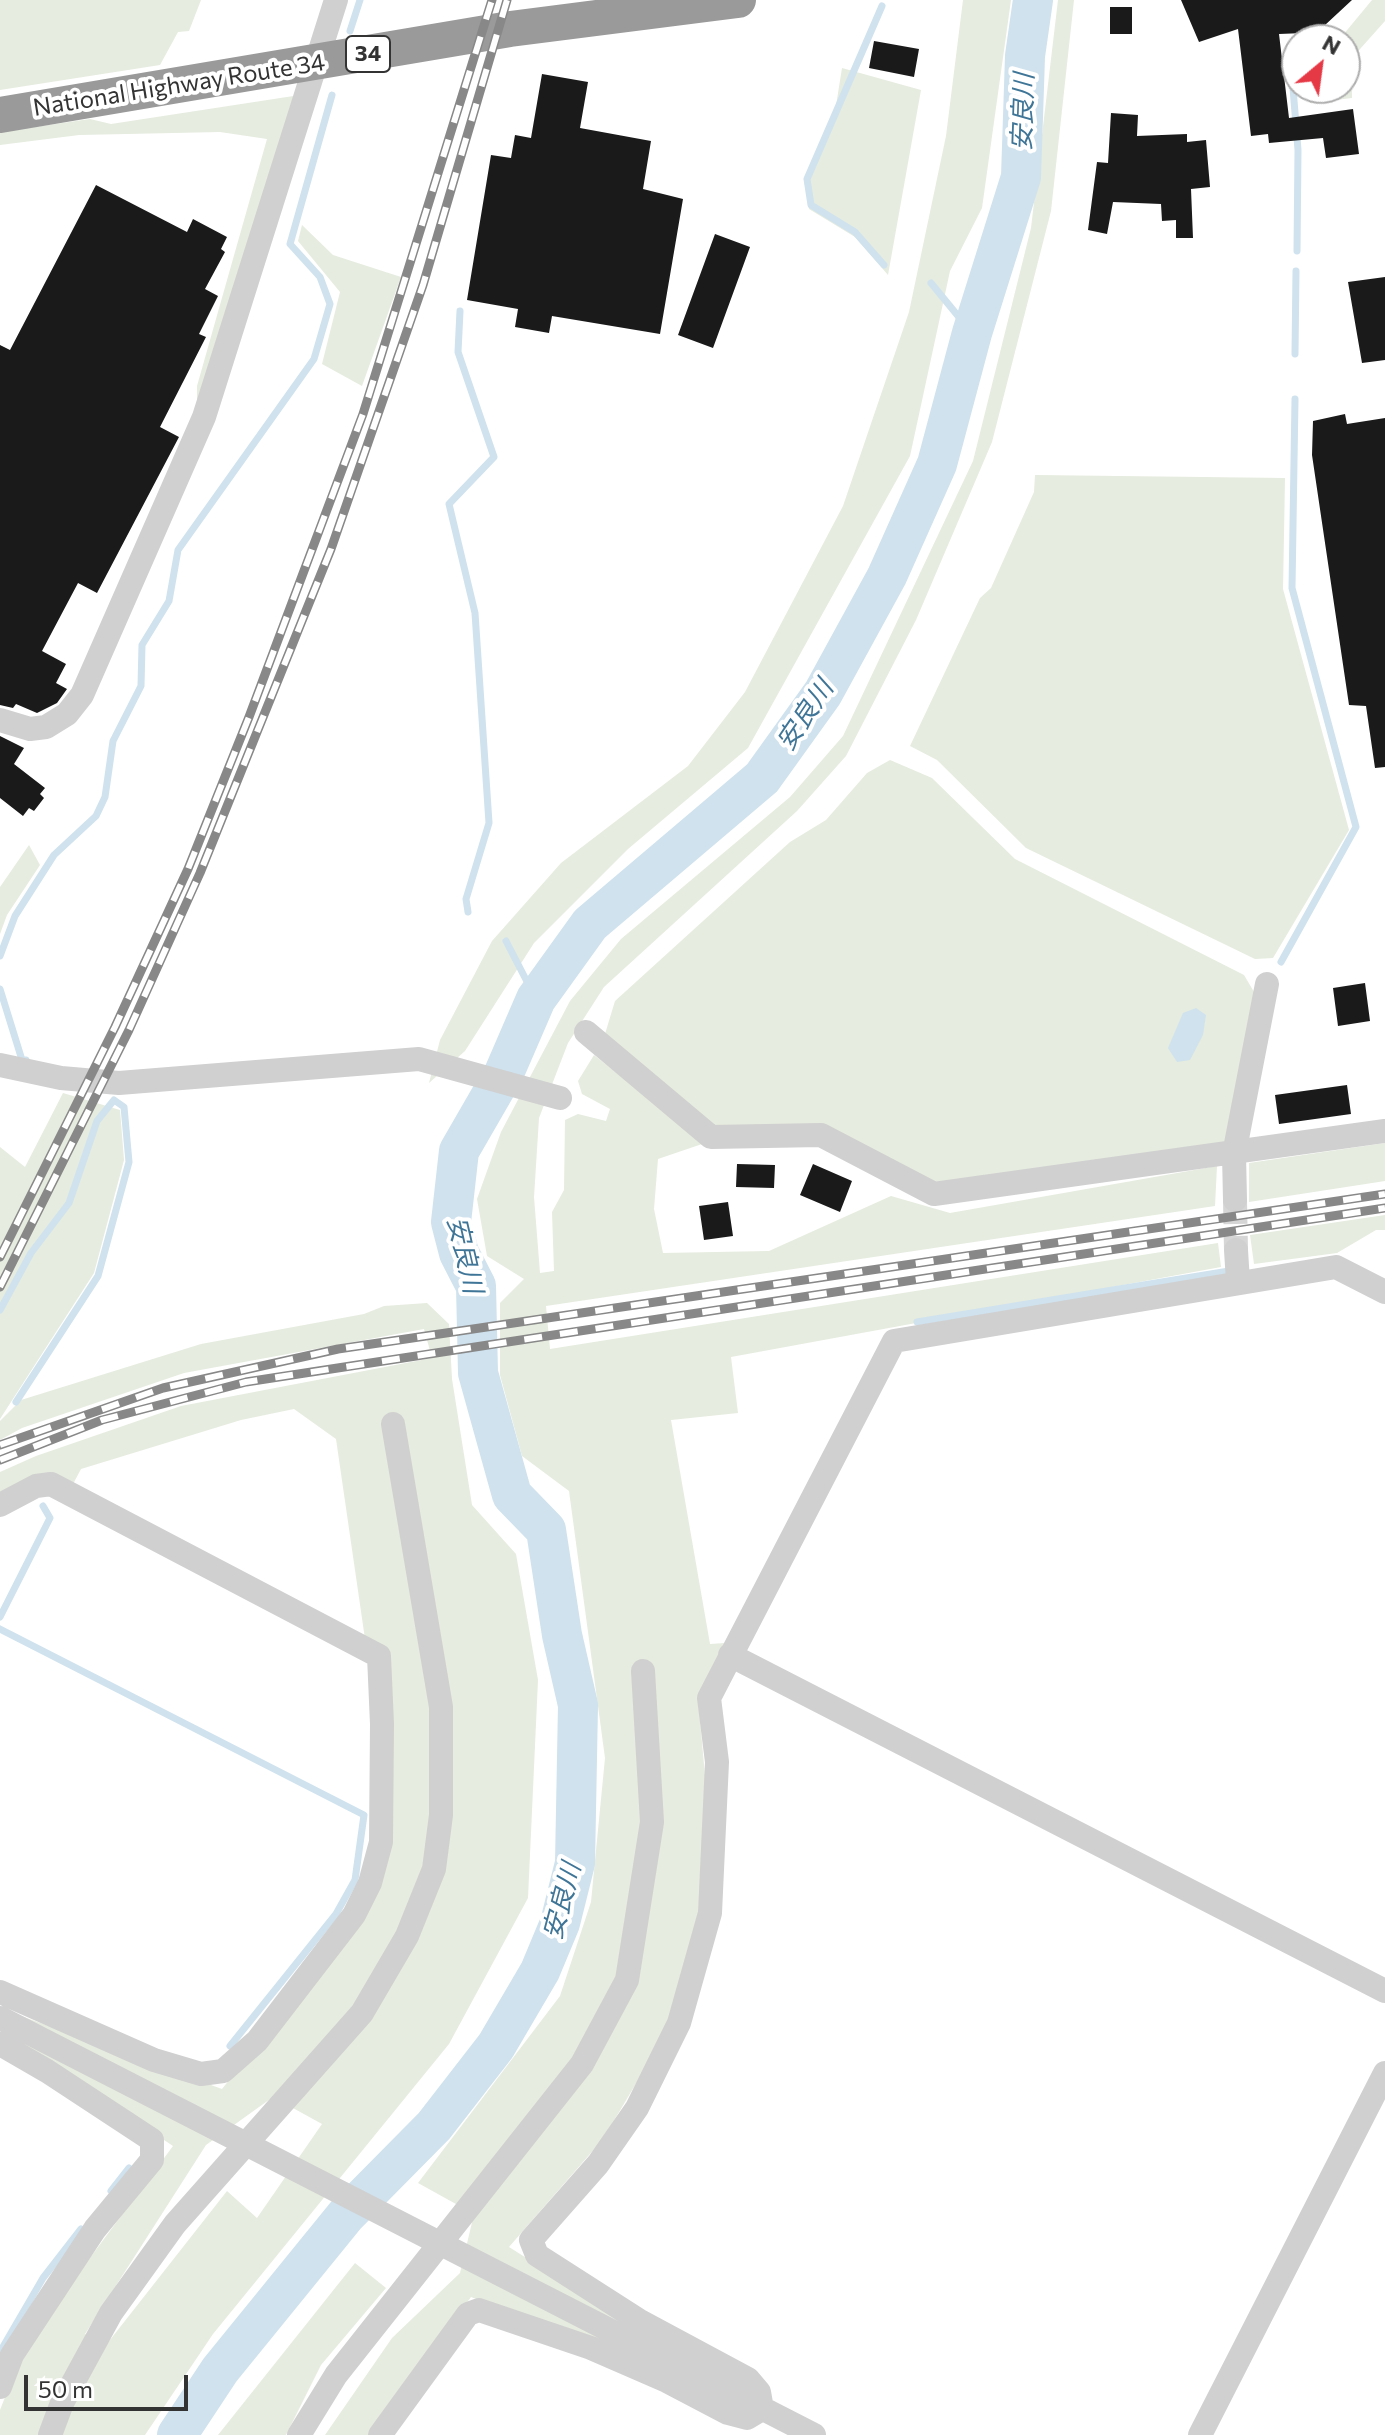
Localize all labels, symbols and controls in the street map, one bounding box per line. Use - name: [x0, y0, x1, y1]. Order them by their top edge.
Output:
- north arrow: [1281, 24, 1361, 104]
- text: N: [1318, 29, 1346, 60]
- road number: 34: [346, 36, 390, 72]
- street label: National Highway Route 34: [31, 48, 327, 122]
- water label: 安良川: [1006, 72, 1040, 152]
- water label: 安良川: [770, 674, 840, 756]
- water label: 安良川: [441, 1213, 489, 1297]
- water label: 安良川: [537, 1859, 587, 1943]
- scale bar: [28, 2359, 192, 2409]
- text: 50 m: [38, 2374, 93, 2403]

